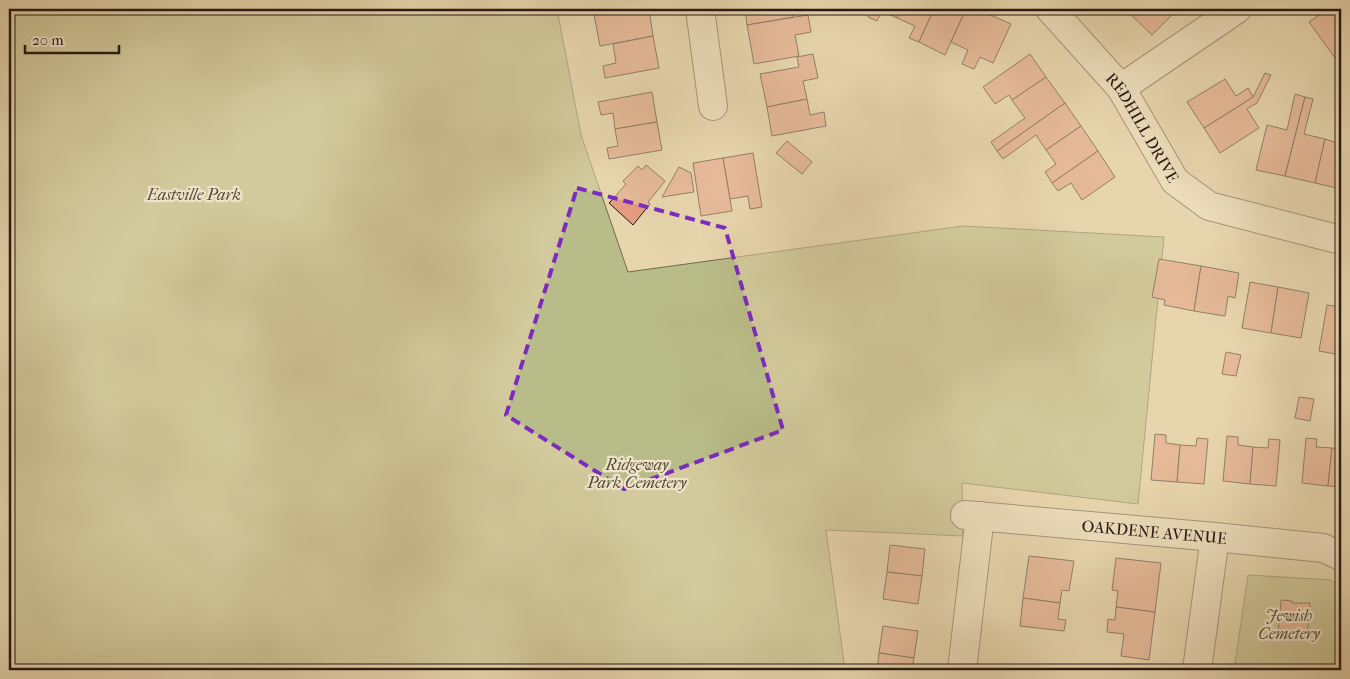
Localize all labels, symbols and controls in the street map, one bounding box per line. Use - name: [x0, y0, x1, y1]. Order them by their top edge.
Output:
- scale bar: [25, 22, 119, 54]
- text: 20 m: [32, 31, 64, 49]
- street label: REDHILL DRIVE: [1102, 69, 1183, 186]
- park label: Eastville Park: [146, 185, 241, 204]
- park label: Ridgeway Park Cemetery: [586, 455, 687, 492]
- street label: OAKDENE AVENUE: [1081, 516, 1228, 548]
- park label: Jewish Cemetery: [1258, 606, 1320, 643]

